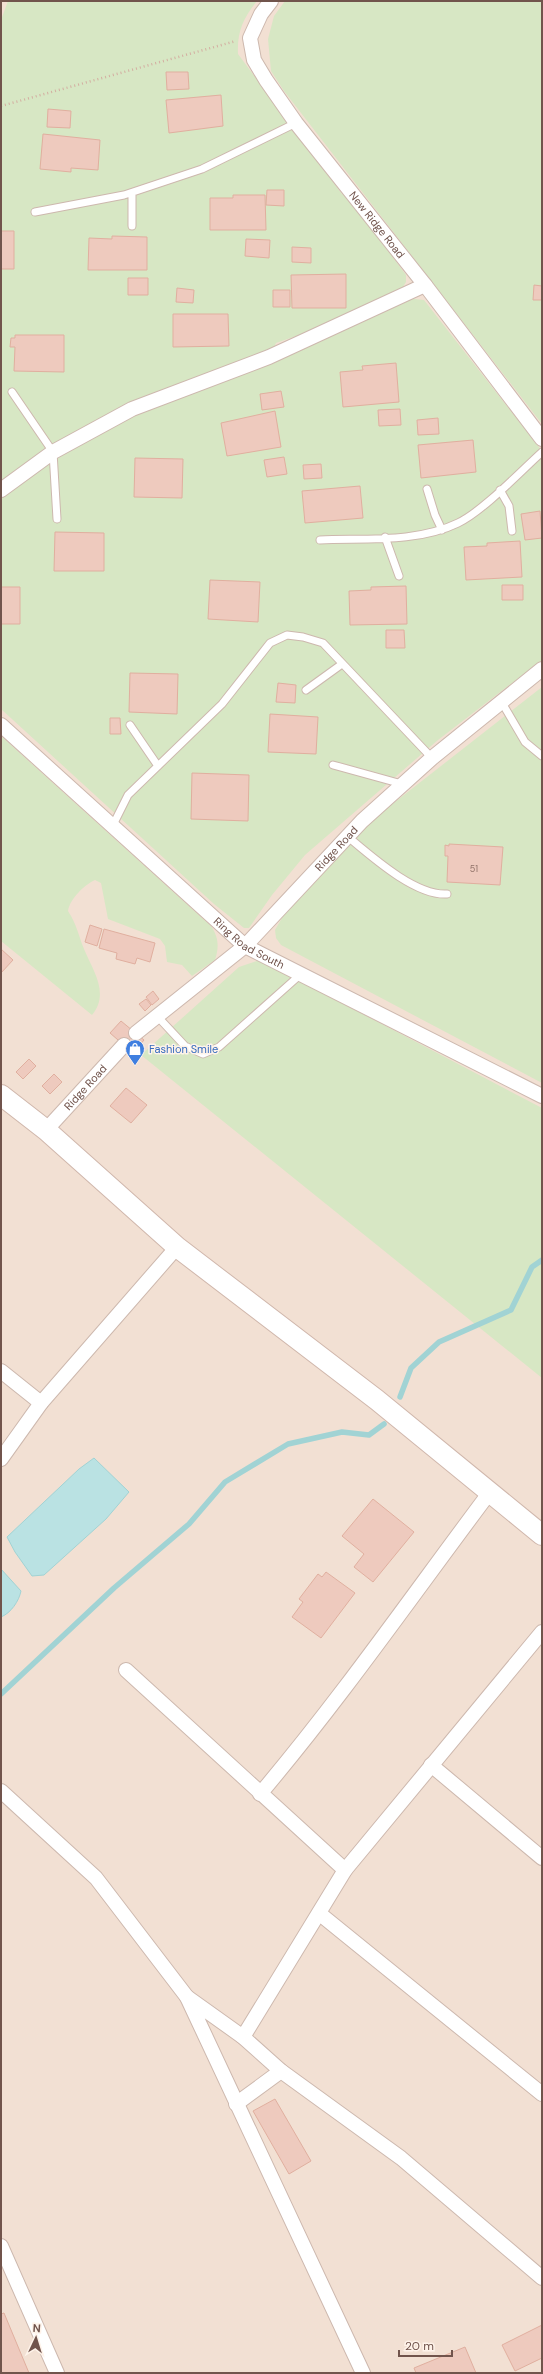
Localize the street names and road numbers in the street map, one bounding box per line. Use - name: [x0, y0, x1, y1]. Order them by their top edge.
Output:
- street label: New Ridge Road: [346, 188, 408, 261]
- street label: Ridge Road: [312, 823, 361, 874]
- street label: Ring Road South: [211, 914, 287, 972]
- street label: Ridge Road: [61, 1062, 110, 1113]

